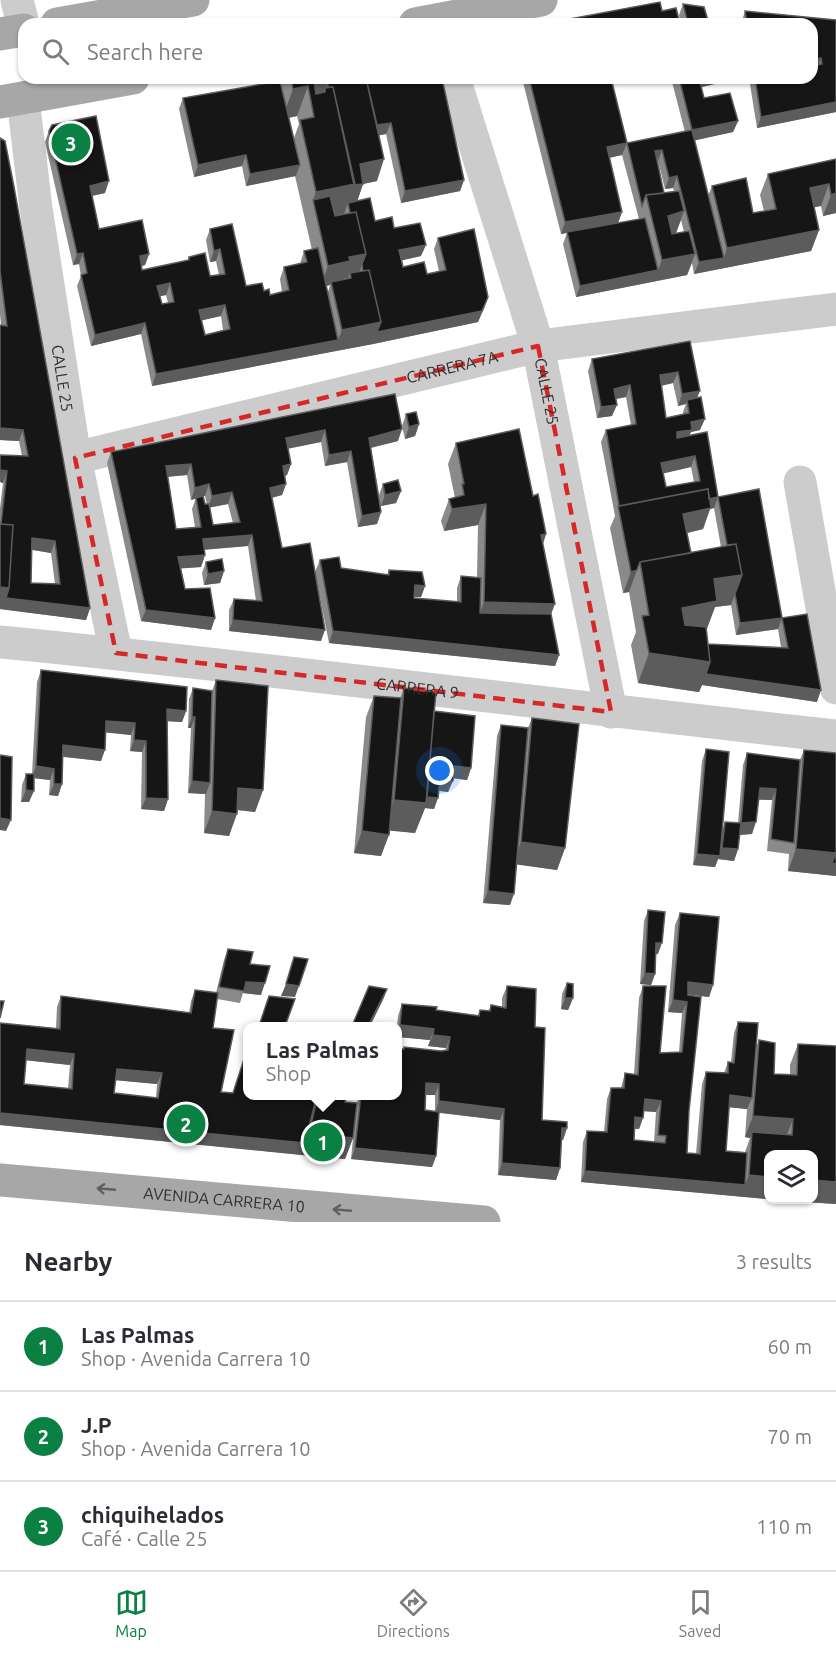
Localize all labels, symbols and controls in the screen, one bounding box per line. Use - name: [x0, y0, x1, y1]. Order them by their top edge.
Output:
- search box: [18, 18, 818, 84]
- icon: search: [39, 35, 72, 68]
- text: Search here: [87, 39, 203, 64]
- pin: 3: [52, 120, 90, 166]
- street label: CALLE 25: [48, 343, 77, 413]
- street label: CARRERA 7A: [405, 347, 500, 387]
- street label: CALLE 25: [532, 356, 562, 426]
- street label: CARRERA 9: [375, 674, 460, 702]
- your location: [425, 756, 454, 785]
- popup: [243, 1022, 402, 1100]
- text: Las Palmas: [266, 1037, 379, 1062]
- text: Shop: [266, 1062, 311, 1085]
- pin: 2: [166, 1102, 206, 1146]
- pin: 1: [304, 1120, 342, 1164]
- map controls: [764, 1150, 818, 1204]
- button: layers: [764, 1150, 818, 1204]
- street label: AVENIDA CARRERA 10: [143, 1183, 305, 1215]
- one-way arrow: [97, 1184, 117, 1195]
- one-way arrow: [333, 1204, 353, 1215]
- text: Nearby: [24, 1247, 112, 1276]
- text: 3 results: [736, 1250, 812, 1273]
- text: Las Palmas: [81, 1322, 194, 1347]
- text: 1: [38, 1335, 49, 1358]
- text: 60 m: [768, 1335, 812, 1358]
- text: Shop · Avenida Carrera 10: [81, 1347, 310, 1370]
- text: J.P: [81, 1412, 112, 1437]
- text: 2: [38, 1425, 49, 1448]
- text: 70 m: [768, 1425, 812, 1448]
- text: Shop · Avenida Carrera 10: [81, 1437, 310, 1460]
- text: chiquihelados: [81, 1502, 224, 1527]
- text: 3: [38, 1515, 49, 1538]
- text: 110 m: [756, 1515, 812, 1538]
- text: Café · Calle 25: [81, 1527, 208, 1550]
- tab: Map: [115, 1586, 148, 1640]
- tab: Directions: [377, 1586, 450, 1640]
- tab: Saved: [679, 1586, 721, 1640]

